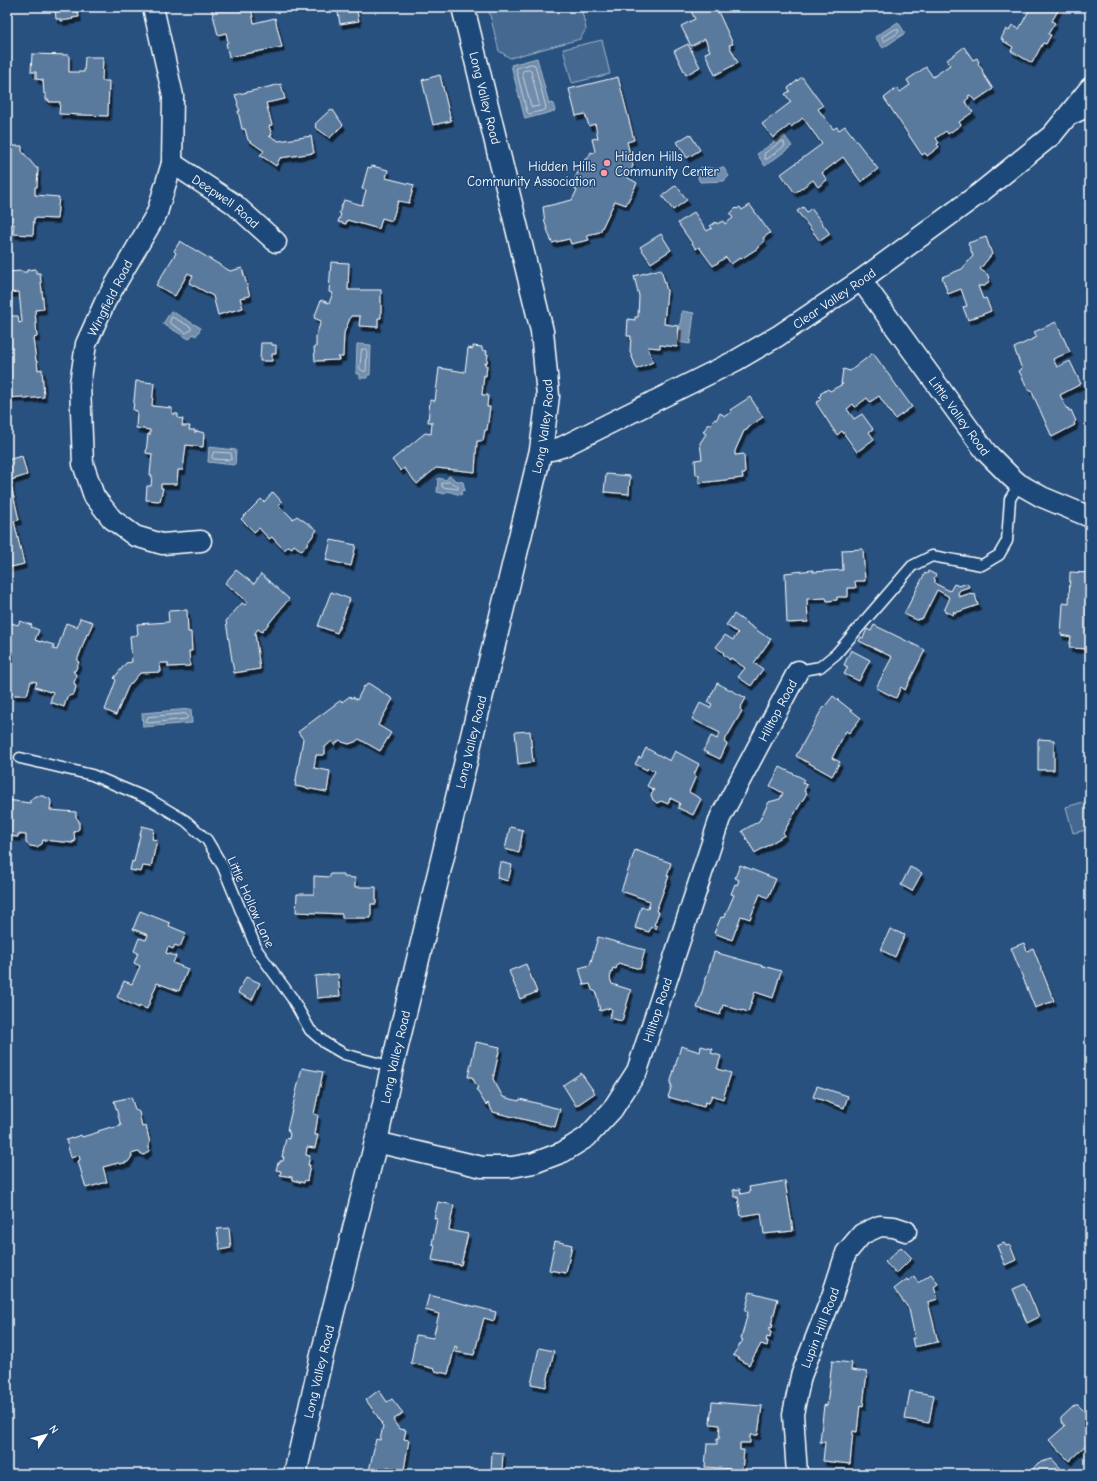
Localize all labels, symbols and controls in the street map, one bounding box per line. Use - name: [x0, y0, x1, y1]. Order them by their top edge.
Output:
- street label: Long Valley Road: [466, 50, 504, 146]
- place label: Hidden Hills Community Center: [615, 149, 720, 179]
- marker: Hidden Hills Community Center: [602, 158, 612, 168]
- place label: Hidden Hills Community Association: [467, 159, 596, 189]
- marker: Hidden Hills Community Association: [599, 168, 609, 178]
- street label: Deepwell Road: [189, 171, 263, 231]
- street label: Wingfield Road: [84, 257, 136, 339]
- street label: Clear Valley Road: [790, 264, 878, 332]
- street label: Little Valley Road: [926, 373, 993, 458]
- street label: Long Valley Road: [528, 378, 556, 475]
- street label: Hilltop Road: [755, 677, 800, 744]
- street label: Long Valley Road: [452, 694, 489, 790]
- street label: Little Hollow Lane: [224, 854, 278, 950]
- street label: Hilltop Road: [639, 975, 675, 1044]
- street label: Long Valley Road: [377, 1009, 413, 1105]
- street label: Lupin Hill Road: [797, 1285, 842, 1370]
- street label: Long Valley Road: [300, 1324, 337, 1420]
- north arrow: [26, 1415, 66, 1455]
- text: N: [46, 1423, 61, 1436]

